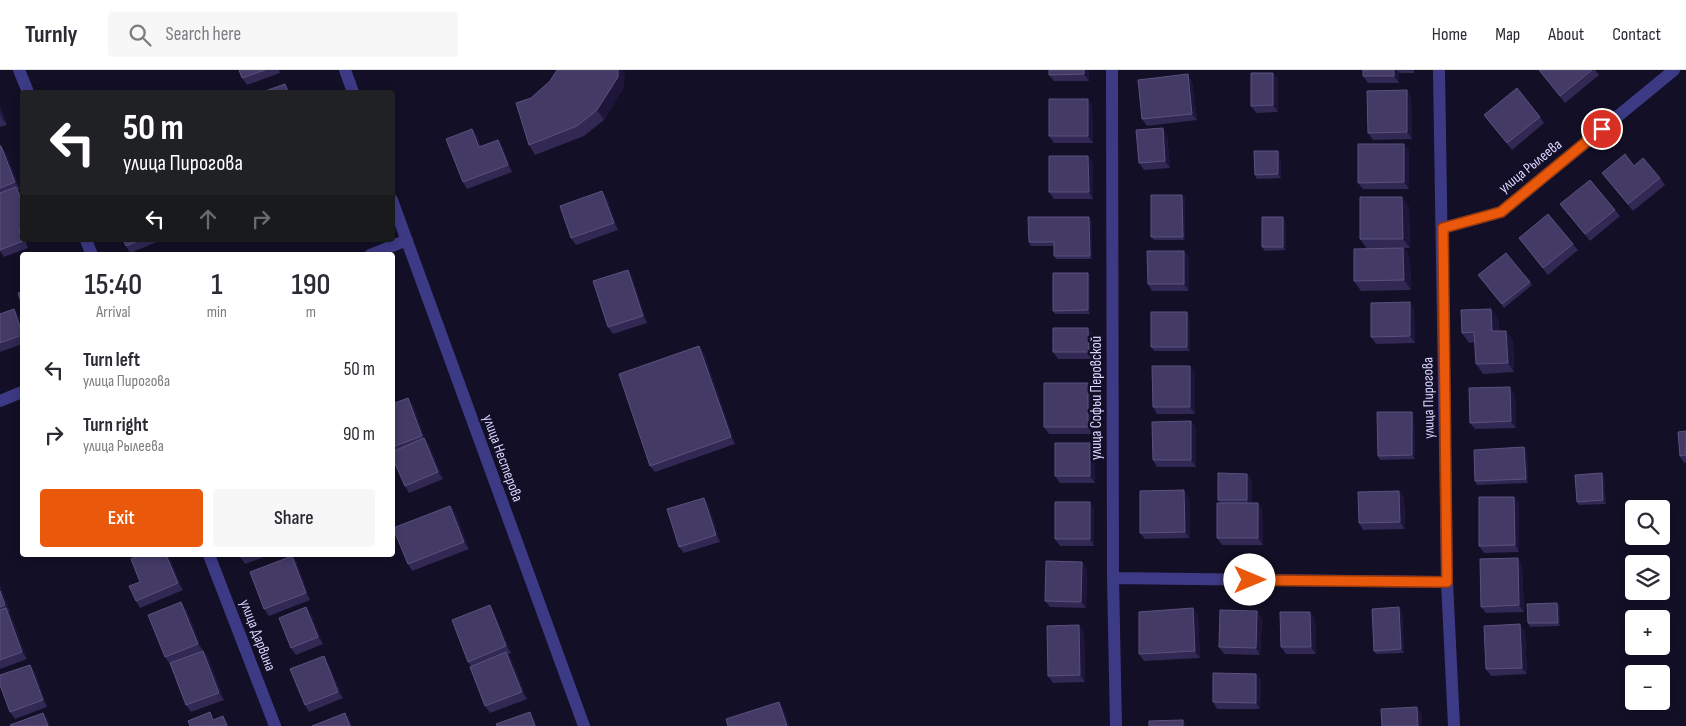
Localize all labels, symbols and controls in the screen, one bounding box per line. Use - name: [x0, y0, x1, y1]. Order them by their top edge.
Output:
- search box: [108, 12, 458, 57]
- text: Turnly: [25, 20, 78, 49]
- icon: search: [126, 21, 154, 49]
- text: Search here: [166, 23, 241, 46]
- text: Home: [1432, 24, 1467, 45]
- text: Map: [1495, 24, 1520, 45]
- text: About: [1548, 24, 1584, 45]
- text: Contact: [1612, 24, 1661, 45]
- text: 50 m: [123, 107, 184, 150]
- pin: [1581, 108, 1623, 150]
- icon: left: [40, 110, 105, 175]
- icon: arrive: [1588, 115, 1616, 143]
- street label: улица Рылеева: [1495, 135, 1566, 198]
- text: улица Пирогова: [123, 150, 243, 177]
- icon: left: [141, 205, 169, 233]
- icon: ahead: [194, 205, 222, 233]
- icon: right: [247, 205, 275, 233]
- text: 15:40: [85, 267, 142, 303]
- text: 1: [211, 267, 222, 303]
- text: 190: [291, 267, 330, 303]
- text: Arrival: [96, 303, 131, 322]
- text: min: [207, 303, 227, 322]
- text: m: [306, 303, 316, 322]
- street label: улица Софьи Перовской: [1087, 336, 1106, 460]
- text: Turn left: [83, 349, 140, 372]
- icon: left: [40, 356, 68, 384]
- street label: улица Пирогова: [1418, 357, 1439, 439]
- text: 50 m: [344, 358, 375, 381]
- text: улица Пирогова: [83, 372, 170, 391]
- street label: улица Нестерова: [478, 412, 527, 505]
- text: Turn right: [83, 414, 148, 437]
- icon: right: [40, 421, 68, 449]
- text: 90 m: [343, 423, 375, 446]
- text: улица Рылеева: [83, 437, 164, 456]
- button: Exit: [40, 489, 203, 547]
- button: Share: [213, 489, 375, 547]
- map controls: [1625, 500, 1670, 710]
- button: search: [1625, 500, 1670, 545]
- position arrow: [1223, 553, 1275, 605]
- button: layers: [1625, 555, 1670, 600]
- street label: улица Дарвина: [235, 597, 280, 674]
- button: +: [1625, 610, 1670, 655]
- button: −: [1625, 665, 1670, 710]

